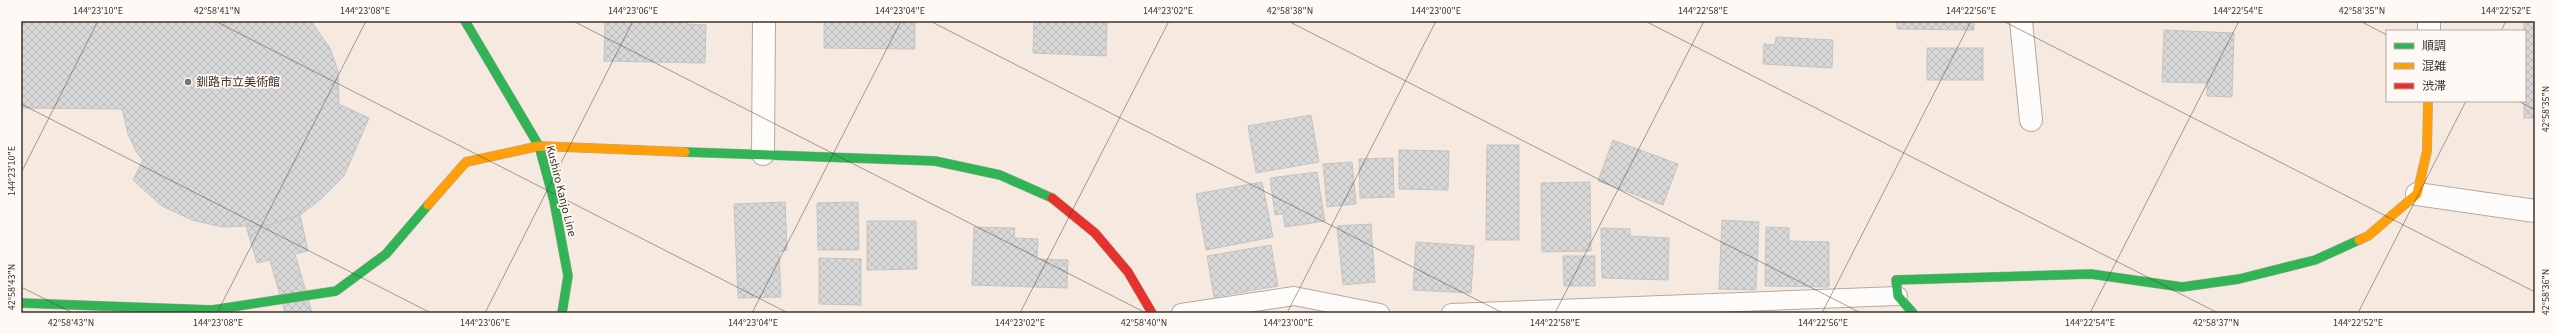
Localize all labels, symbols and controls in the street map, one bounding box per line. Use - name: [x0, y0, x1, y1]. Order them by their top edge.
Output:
- text: 144°23'10"E: [73, 4, 123, 18]
- text: 42°58'41"N: [194, 4, 240, 18]
- text: 144°23'08"E: [340, 4, 390, 18]
- text: 144°23'06"E: [608, 4, 658, 18]
- text: 144°23'04"E: [875, 4, 925, 18]
- text: 144°23'02"E: [1143, 4, 1193, 18]
- text: 42°58'38"N: [1267, 4, 1313, 18]
- text: 144°23'00"E: [1411, 4, 1461, 18]
- text: 144°22'58"E: [1678, 4, 1728, 18]
- text: 144°22'56"E: [1946, 4, 1996, 18]
- text: 144°22'54"E: [2213, 4, 2263, 18]
- text: 42°58'35"N: [2339, 4, 2385, 18]
- text: 144°22'52"E: [2481, 4, 2531, 18]
- legend: [2386, 30, 2526, 102]
- text: 順調: [2422, 38, 2446, 55]
- text: 混雑: [2422, 58, 2446, 75]
- place label: 釧路市立美術館: [196, 74, 280, 91]
- marker: 釧路市立美術館: [183, 77, 193, 87]
- text: 渋滞: [2422, 78, 2446, 95]
- text: 42°58'35"N: [2539, 86, 2553, 132]
- street label: Kushiro Kanjo Line: [541, 144, 581, 238]
- text: 144°23'10"E: [5, 146, 19, 196]
- text: 42°58'43"N: [5, 264, 19, 310]
- text: 42°58'36"N: [2539, 269, 2553, 315]
- text: 42°58'43"N: [48, 316, 94, 330]
- text: 144°23'08"E: [193, 316, 243, 330]
- text: 144°23'06"E: [460, 316, 510, 330]
- text: 144°23'04"E: [728, 316, 778, 330]
- text: 144°23'02"E: [995, 316, 1045, 330]
- text: 42°58'40"N: [1121, 316, 1167, 330]
- text: 144°23'00"E: [1263, 316, 1313, 330]
- text: 144°22'58"E: [1530, 316, 1580, 330]
- text: 144°22'56"E: [1798, 316, 1848, 330]
- text: 144°22'54"E: [2065, 316, 2115, 330]
- text: 42°58'37"N: [2193, 316, 2239, 330]
- text: 144°22'52"E: [2333, 316, 2383, 330]

